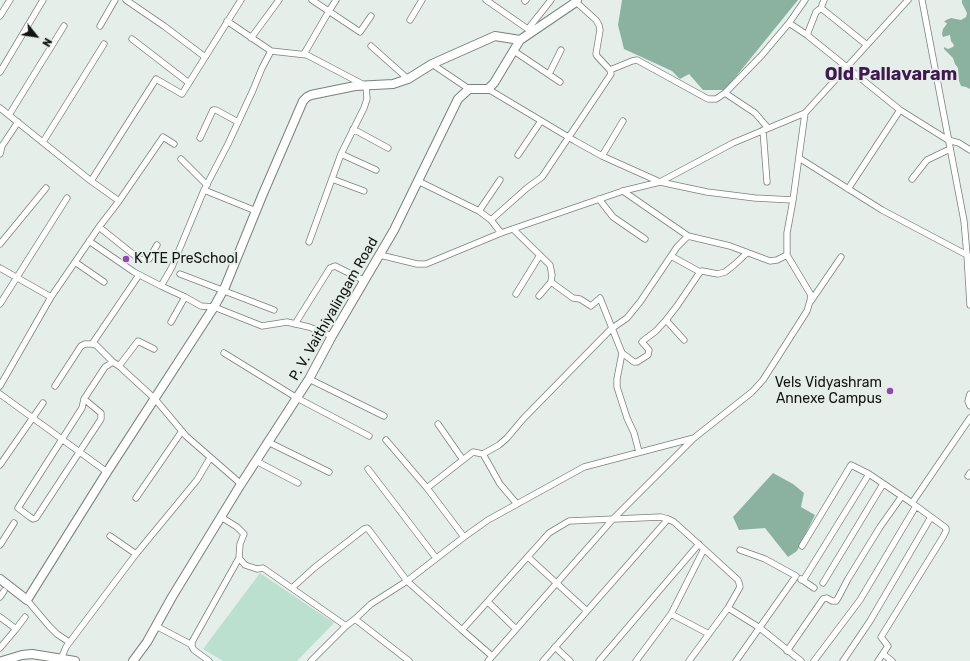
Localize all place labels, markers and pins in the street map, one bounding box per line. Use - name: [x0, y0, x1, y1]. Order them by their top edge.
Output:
- place label: KYTE PreSchool: [134, 251, 238, 267]
- marker: KYTE PreSchool: [121, 254, 131, 264]
- place label: Vels Vidyashram Annexe Campus: [775, 375, 882, 408]
- marker: Vels Vidyashram Annexe Campus: [885, 386, 895, 396]

